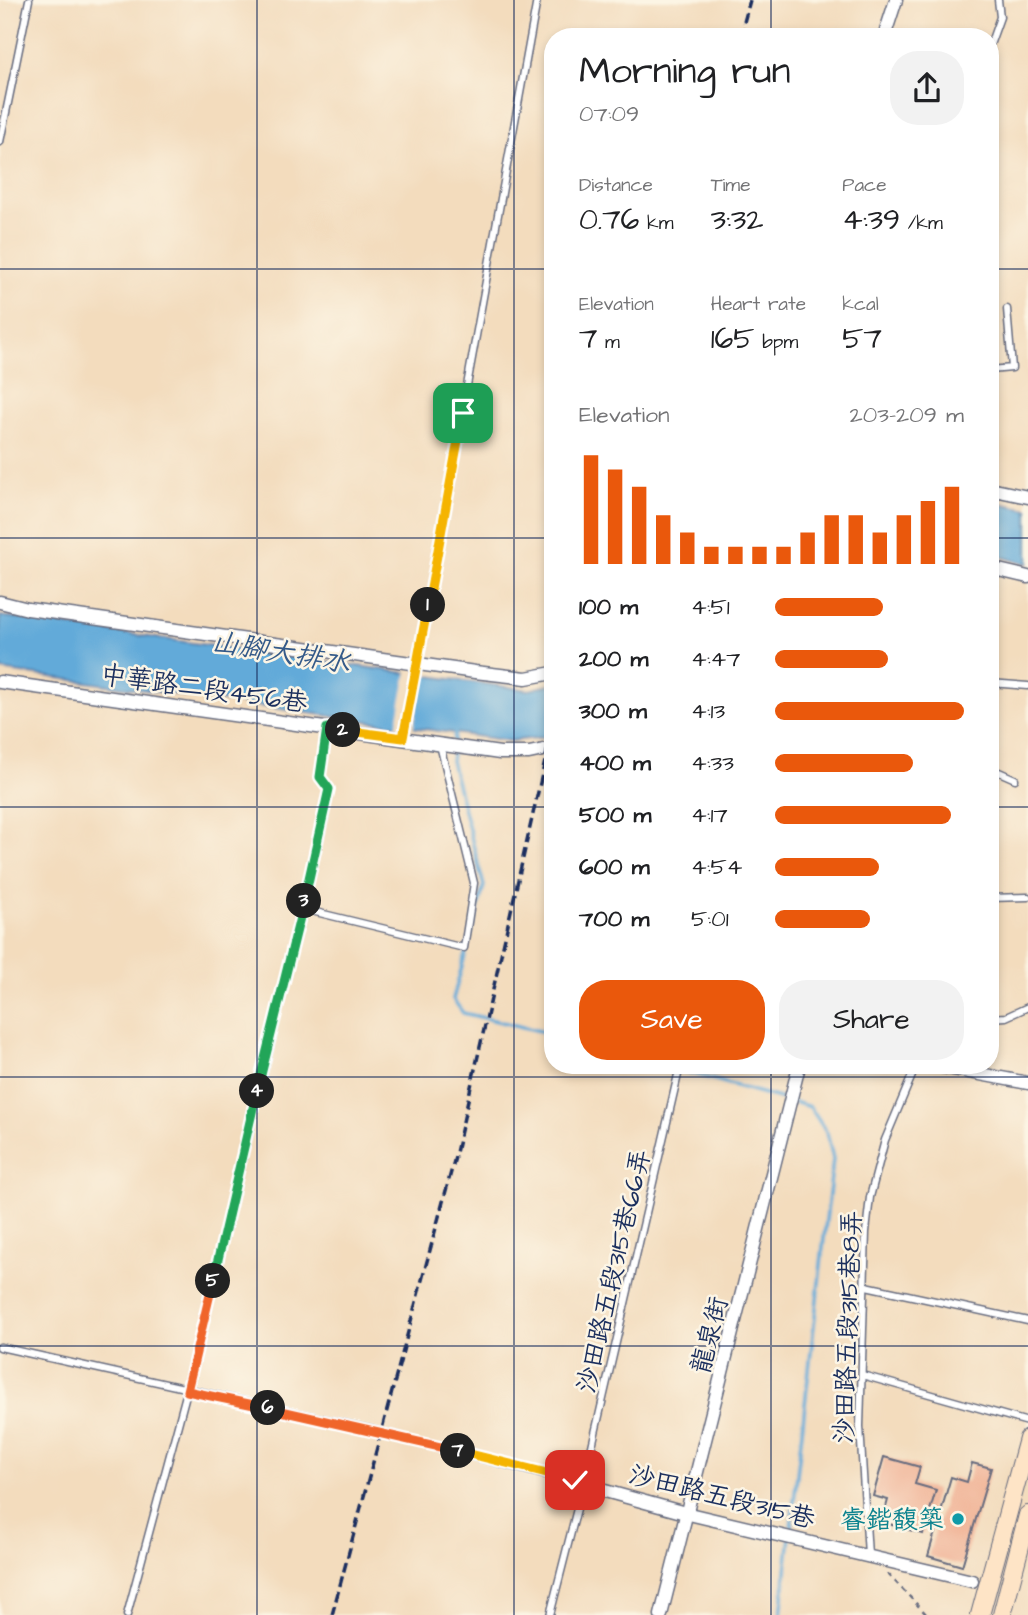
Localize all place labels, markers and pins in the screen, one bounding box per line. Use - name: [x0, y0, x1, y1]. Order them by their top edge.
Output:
- pin: [433, 383, 493, 443]
- pin: 1: [410, 588, 446, 622]
- pin: 2: [326, 712, 360, 748]
- pin: 3: [286, 884, 322, 918]
- pin: 4: [240, 1074, 274, 1108]
- pin: 5: [196, 1264, 230, 1298]
- pin: 6: [250, 1390, 286, 1426]
- pin: 7: [440, 1434, 476, 1468]
- pin: [545, 1450, 605, 1510]
- place label: 睿鍇馥築: [840, 1502, 944, 1538]
- marker: 睿鍇馥築: [950, 1511, 966, 1527]

